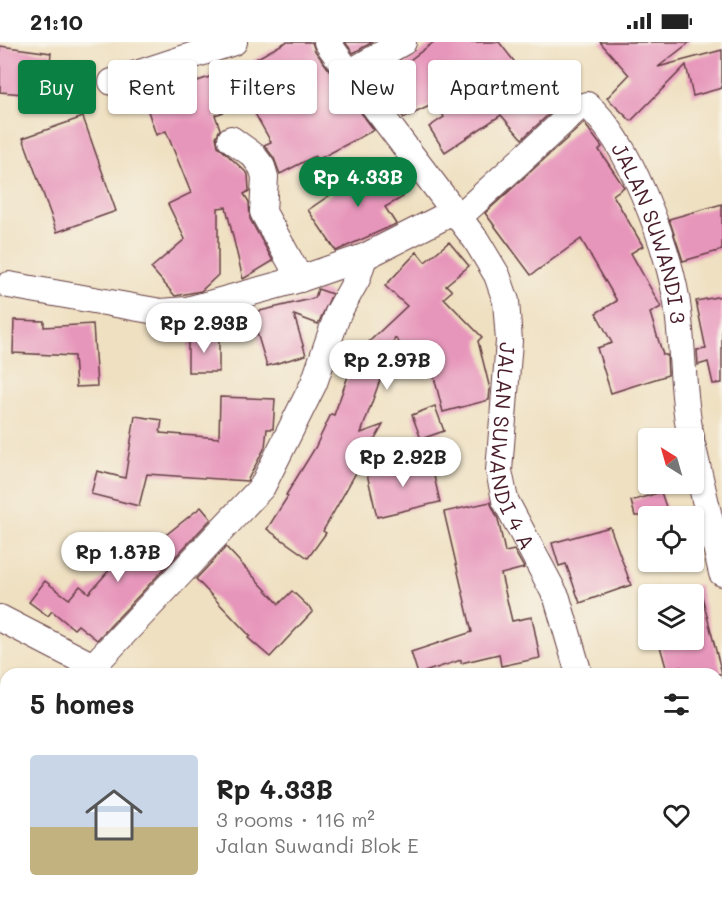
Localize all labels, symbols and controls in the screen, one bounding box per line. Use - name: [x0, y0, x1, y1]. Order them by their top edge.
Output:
- text: 21:10: [30, 7, 83, 36]
- chip: Buy: [18, 60, 96, 114]
- chip: Rent: [108, 60, 197, 114]
- chip: Filters: [209, 60, 317, 114]
- chip: New: [329, 60, 416, 114]
- chip: Apartment: [428, 60, 581, 114]
- street label: JALAN SUWANDI 3: [607, 137, 693, 325]
- pin: Rp 4.33B: [296, 157, 420, 208]
- text: Rp 4.33B: [313, 163, 403, 189]
- pin: Rp 2.93B: [142, 303, 266, 354]
- text: Rp 2.93B: [160, 309, 248, 335]
- pin: Rp 2.97B: [325, 340, 449, 391]
- street label: JALAN SUWANDI 4 A: [485, 341, 542, 554]
- text: Rp 2.97B: [343, 346, 431, 372]
- north arrow: [638, 428, 704, 494]
- map controls: [638, 428, 704, 650]
- pin: Rp 2.92B: [341, 437, 465, 488]
- text: Rp 2.92B: [359, 443, 447, 469]
- button: locate: [638, 506, 704, 572]
- pin: Rp 1.87B: [56, 532, 180, 583]
- text: Rp 1.87B: [75, 538, 161, 564]
- button: layers: [638, 584, 704, 650]
- text: 5 homes: [30, 687, 135, 721]
- icon: filters: [660, 688, 693, 721]
- text: Rp 4.33B: [216, 772, 333, 806]
- icon: home: [78, 779, 150, 851]
- icon: heart: [660, 799, 693, 832]
- text: 3 rooms · 116 m²: [216, 806, 375, 832]
- text: Jalan Suwandi Blok E: [216, 832, 419, 858]

